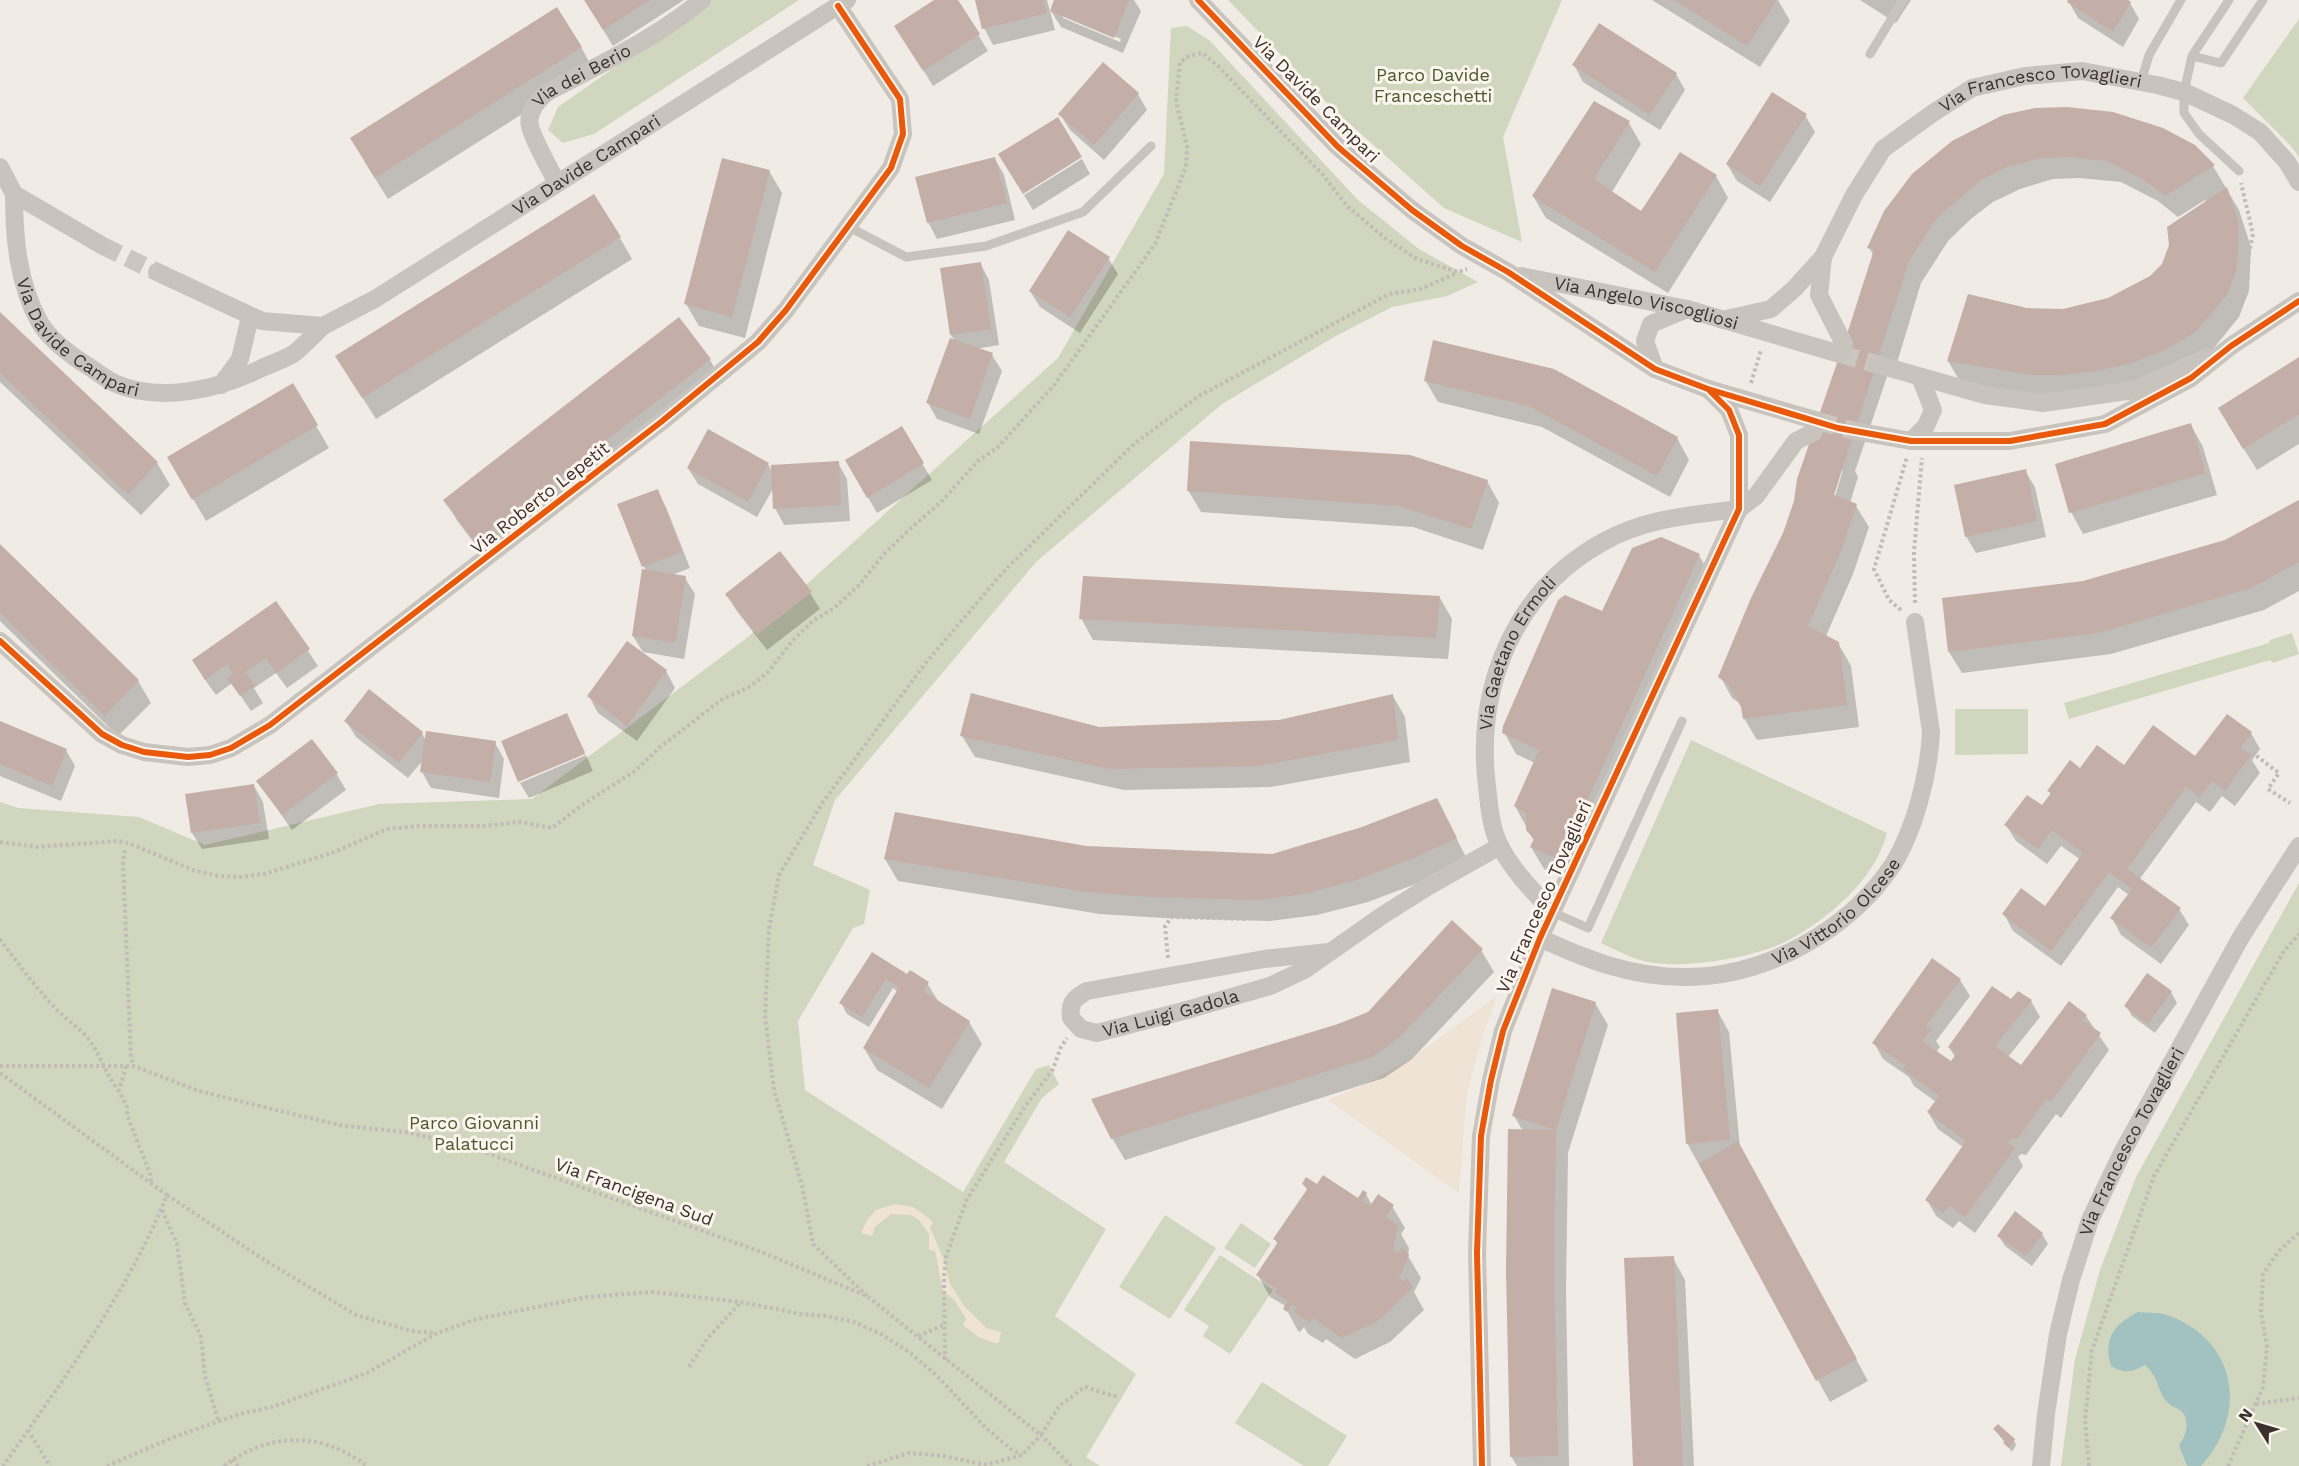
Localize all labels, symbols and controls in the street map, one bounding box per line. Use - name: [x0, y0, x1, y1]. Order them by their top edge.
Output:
- street label: Via Davide Campari: [1249, 31, 1384, 166]
- street label: Via dei Berio: [527, 39, 634, 111]
- street label: Via Francesco Tovaglieri: [1935, 60, 2143, 116]
- park label: Parco Davide Franceschetti: [1374, 64, 1492, 106]
- street label: Via Davide Campari: [509, 110, 664, 219]
- street label: Via Angelo Viscogliosi: [1552, 272, 1741, 334]
- street label: Via Davide Campari: [13, 275, 141, 400]
- street label: Via Roberto Lepetit: [466, 437, 613, 558]
- street label: Via Gaetano Ermoli: [1475, 572, 1560, 731]
- street label: Via Francesco Tovaglieri: [1491, 797, 1596, 996]
- street label: Via Vittorio Olcese: [1768, 854, 1904, 969]
- street label: Via Luigi Gadola: [1100, 985, 1241, 1041]
- street label: Via Francesco Tovaglieri: [2075, 1044, 2188, 1238]
- park label: Parco Giovanni Palatucci: [409, 1112, 539, 1154]
- street label: Via Francigena Sud: [552, 1153, 716, 1230]
- north arrow: [2227, 1394, 2287, 1454]
- text: N: [2234, 1405, 2257, 1426]

